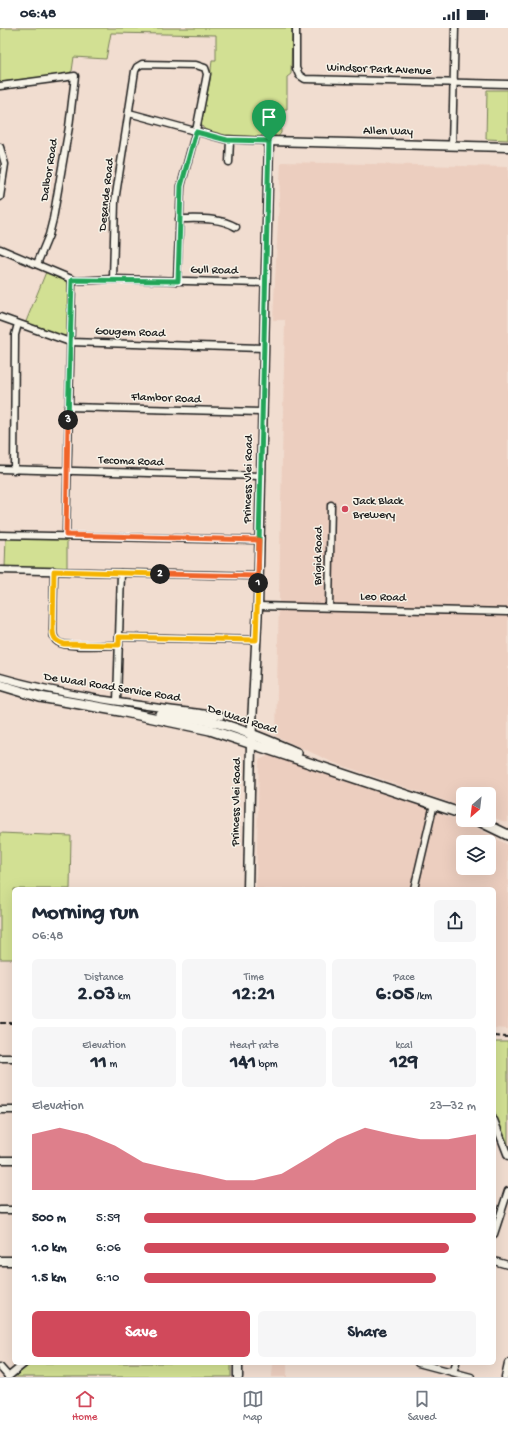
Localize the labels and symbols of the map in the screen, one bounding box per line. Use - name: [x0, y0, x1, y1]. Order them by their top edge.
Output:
- street label: Windsor Park Avenue: [326, 61, 433, 79]
- pin: [252, 100, 286, 141]
- street label: Allen Way: [363, 125, 413, 139]
- street label: Dalbor Road: [38, 137, 62, 203]
- street label: Desande Road: [96, 157, 118, 233]
- street label: Gull Road: [190, 264, 239, 278]
- street label: Gougem Road: [95, 325, 166, 341]
- street label: Flambor Road: [130, 391, 202, 407]
- pin: 3: [58, 410, 78, 430]
- street label: Princess Vlei Road: [241, 434, 257, 524]
- street label: Tecoma Road: [97, 454, 165, 470]
- place label: Jack Black Brewery: [352, 495, 405, 523]
- marker: Jack Black Brewery: [340, 504, 350, 514]
- street label: Brigid Road: [311, 526, 327, 586]
- pin: 2: [150, 564, 170, 584]
- pin: 1: [248, 573, 268, 593]
- street label: Leo Road: [360, 590, 407, 606]
- street label: De Waal Road Service Road: [42, 670, 182, 706]
- street label: De Waal Road: [205, 702, 279, 738]
- street label: Princess Vlei Road: [229, 757, 245, 847]
- north arrow: [456, 787, 496, 827]

